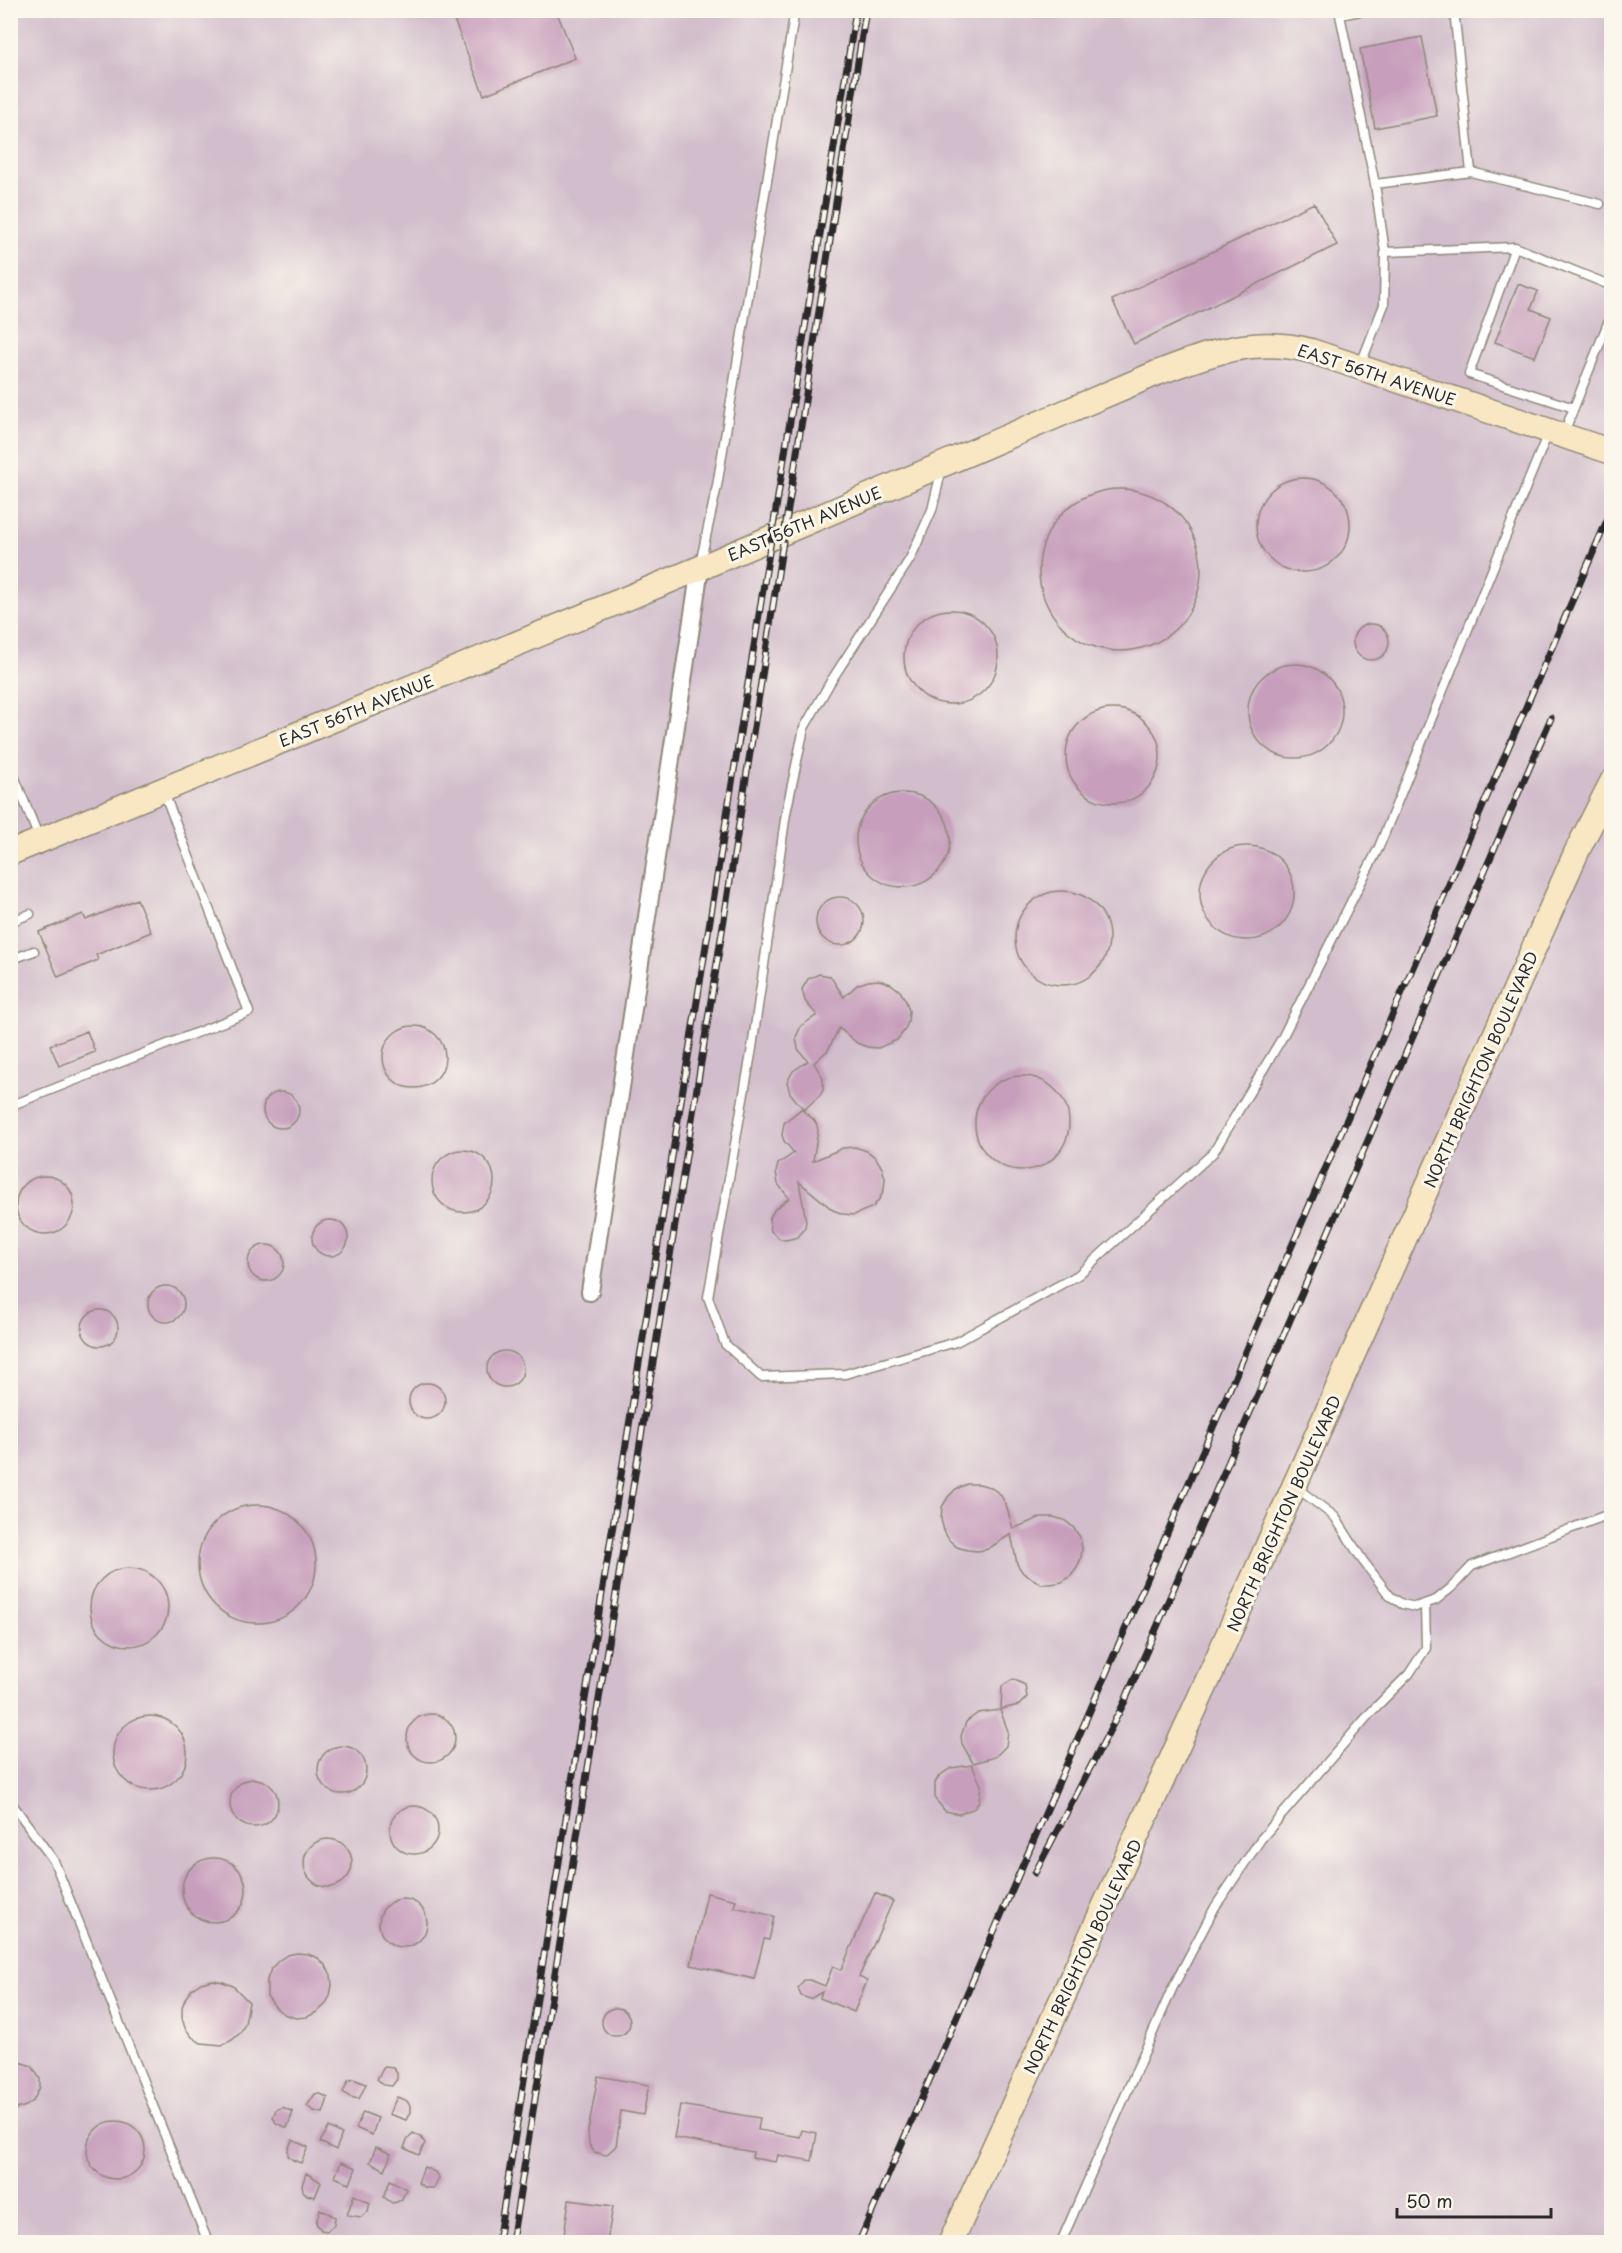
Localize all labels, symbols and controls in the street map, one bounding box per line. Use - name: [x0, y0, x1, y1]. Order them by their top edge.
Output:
- street label: EAST 56TH AVENUE: [1295, 337, 1459, 411]
- street label: EAST 56TH AVENUE: [723, 480, 885, 566]
- street label: EAST 56TH AVENUE: [275, 668, 437, 752]
- street label: NORTH BRIGHTON BOULEVARD: [1417, 947, 1543, 1191]
- street label: NORTH BRIGHTON BOULEVARD: [1220, 1391, 1346, 1635]
- street label: NORTH BRIGHTON BOULEVARD: [1017, 1835, 1147, 2077]
- scale bar: [1397, 2181, 1552, 2219]
- text: 50 m: [1406, 2187, 1453, 2214]

